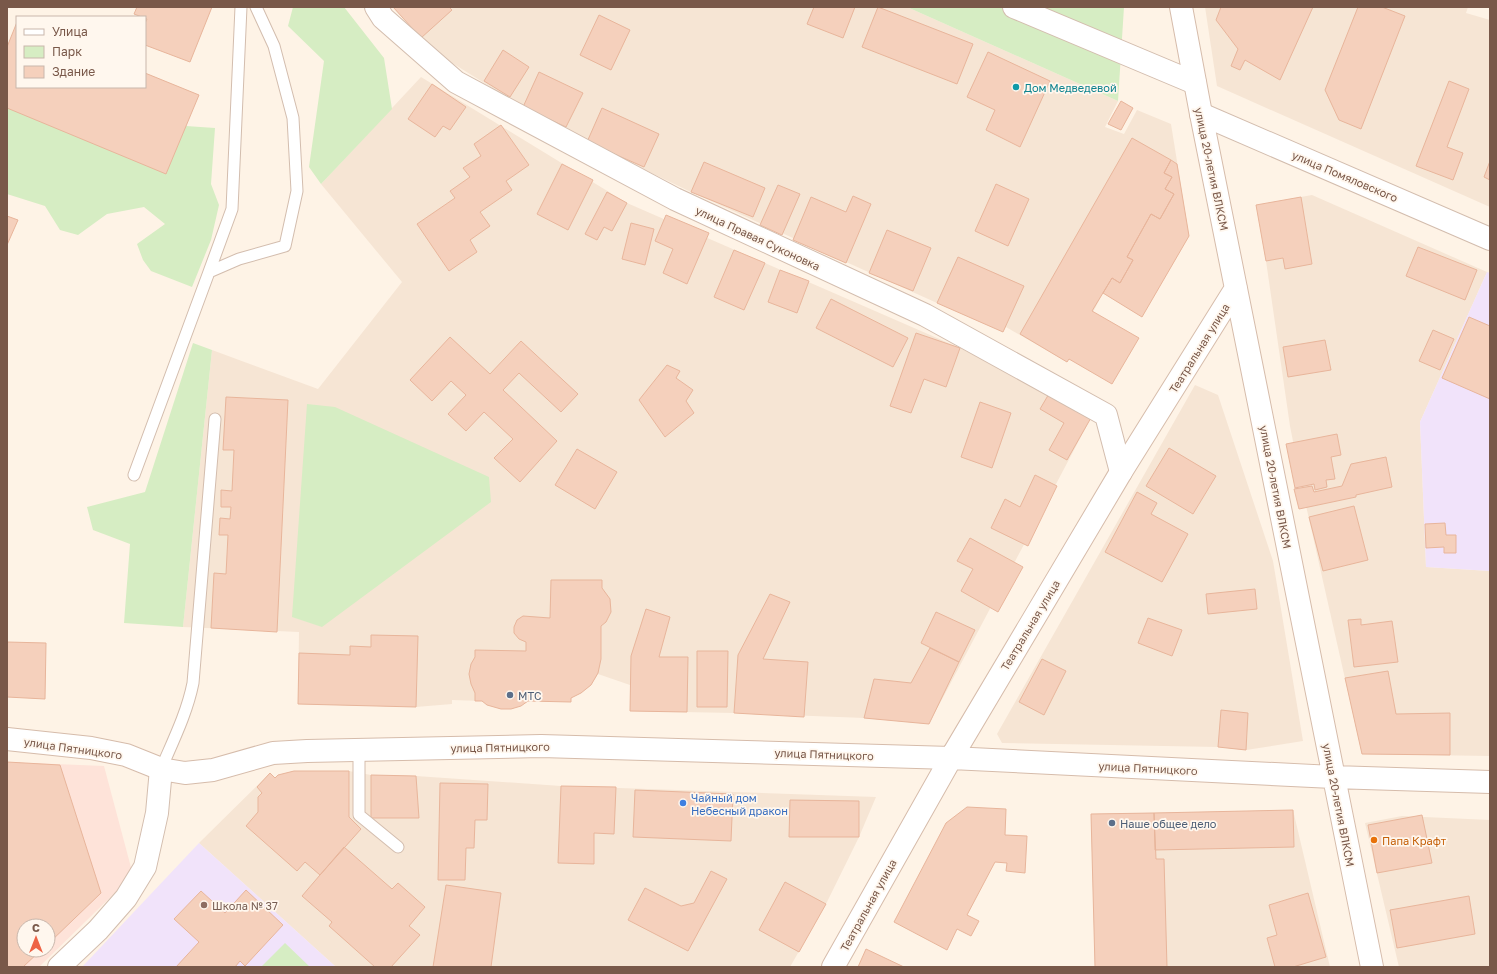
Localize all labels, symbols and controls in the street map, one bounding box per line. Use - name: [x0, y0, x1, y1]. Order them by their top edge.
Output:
- legend: [16, 16, 146, 88]
- text: Улица: [52, 24, 88, 39]
- text: Парк: [52, 44, 82, 59]
- text: Здание: [52, 64, 95, 79]
- place label: Дом Медведевой: [1024, 81, 1117, 94]
- marker: Дом Медведевой: [1011, 82, 1021, 92]
- street label: улица 20-летия ВЛКСМ: [1193, 106, 1231, 232]
- street label: улица Помяловского: [1290, 148, 1400, 204]
- street label: улица Правая Суконовка: [694, 203, 822, 273]
- street label: Театральная улица: [1166, 301, 1232, 395]
- street label: улица 20-летия ВЛКСМ: [1258, 424, 1294, 550]
- street label: Театральная улица: [998, 577, 1062, 673]
- place label: МТС: [518, 689, 542, 702]
- marker: МТС: [505, 690, 515, 700]
- street label: улица Пятницкого: [23, 735, 124, 761]
- street label: улица Пятницкого: [450, 740, 550, 754]
- street label: улица 20-летия ВЛКСМ: [1321, 742, 1357, 868]
- street label: улица Пятницкого: [774, 746, 874, 762]
- street label: улица Пятницкого: [1098, 759, 1198, 777]
- place label: Чайный дом Небесный дракон: [691, 791, 788, 817]
- marker: Чайный дом Небесный дракон: [678, 798, 688, 808]
- place label: Наше общее дело: [1120, 817, 1217, 830]
- marker: Наше общее дело: [1107, 818, 1117, 828]
- place label: Папа Крафт: [1382, 834, 1447, 847]
- marker: Папа Крафт: [1369, 835, 1379, 845]
- street label: Театральная улица: [837, 857, 899, 953]
- place label: Школа № 37: [212, 899, 278, 912]
- marker: Школа № 37: [199, 900, 209, 910]
- north arrow: [16, 918, 56, 958]
- text: С: [32, 921, 40, 934]

